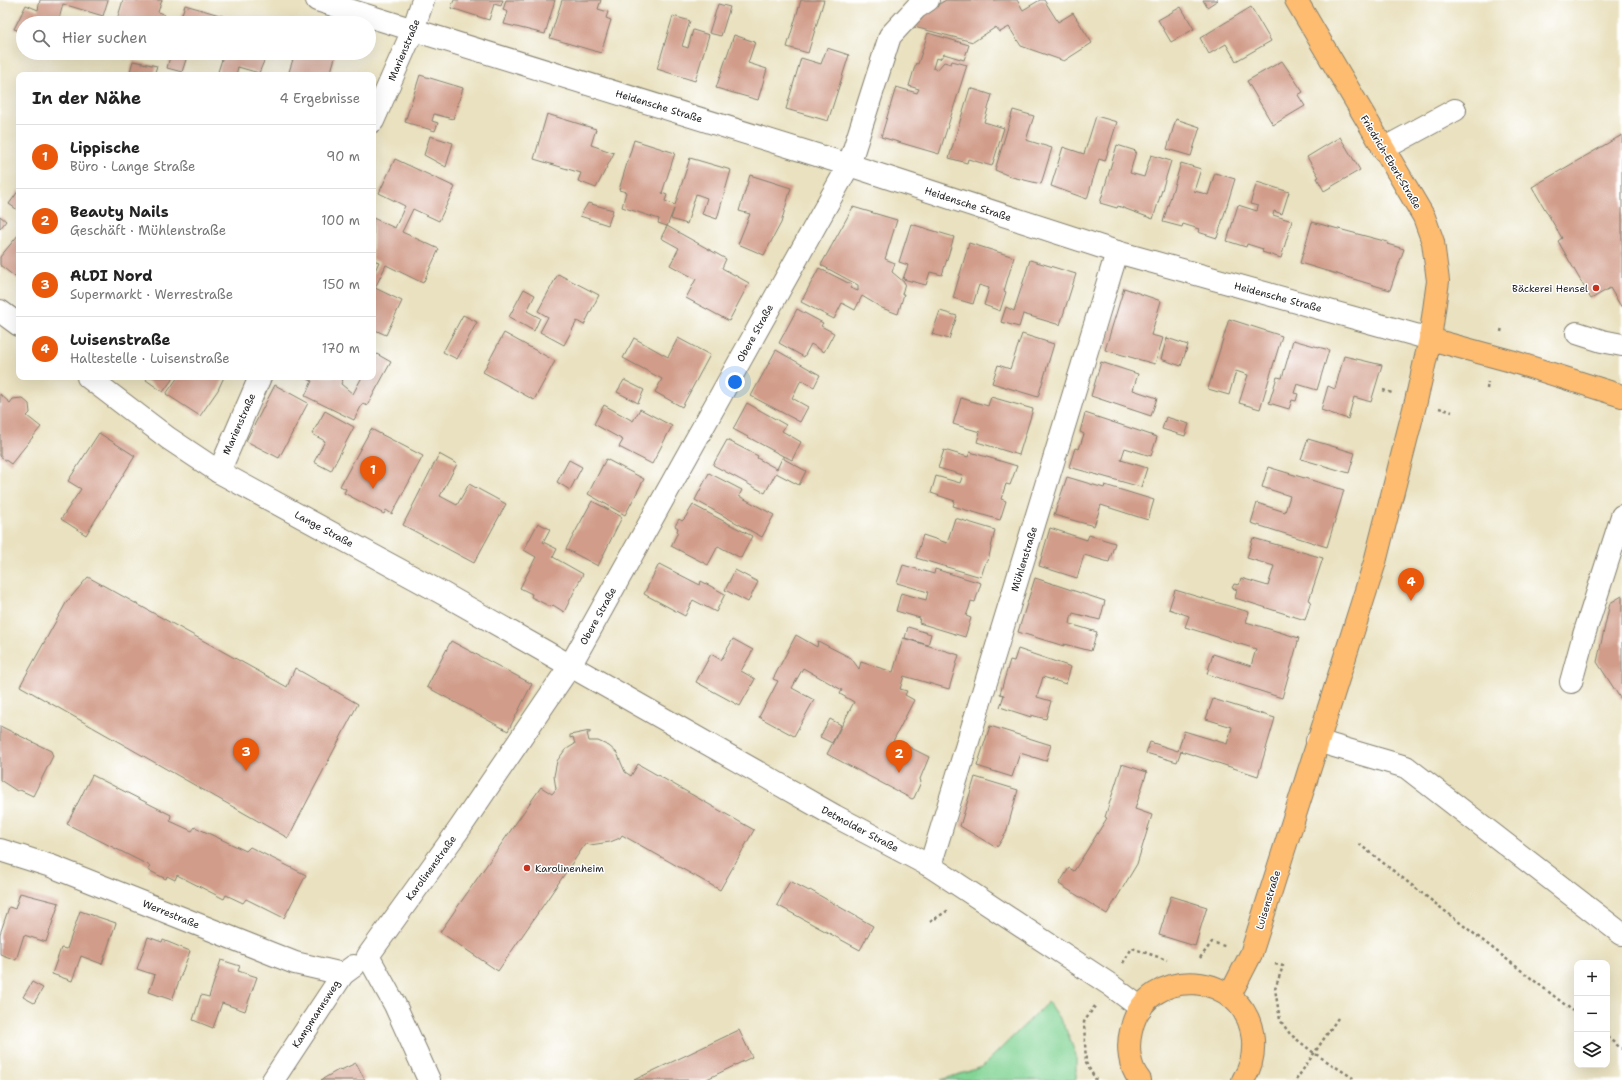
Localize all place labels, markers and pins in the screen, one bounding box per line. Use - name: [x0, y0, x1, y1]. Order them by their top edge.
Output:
- place label: Bäckerei Hensel: [1512, 282, 1588, 295]
- marker: Bäckerei Hensel: [1591, 283, 1601, 293]
- pin: 1: [360, 456, 386, 489]
- pin: 4: [1398, 568, 1424, 601]
- pin: 3: [233, 738, 259, 771]
- pin: 2: [886, 740, 912, 773]
- place label: Karolinenheim: [535, 862, 604, 875]
- marker: Karolinenheim: [522, 863, 532, 873]

